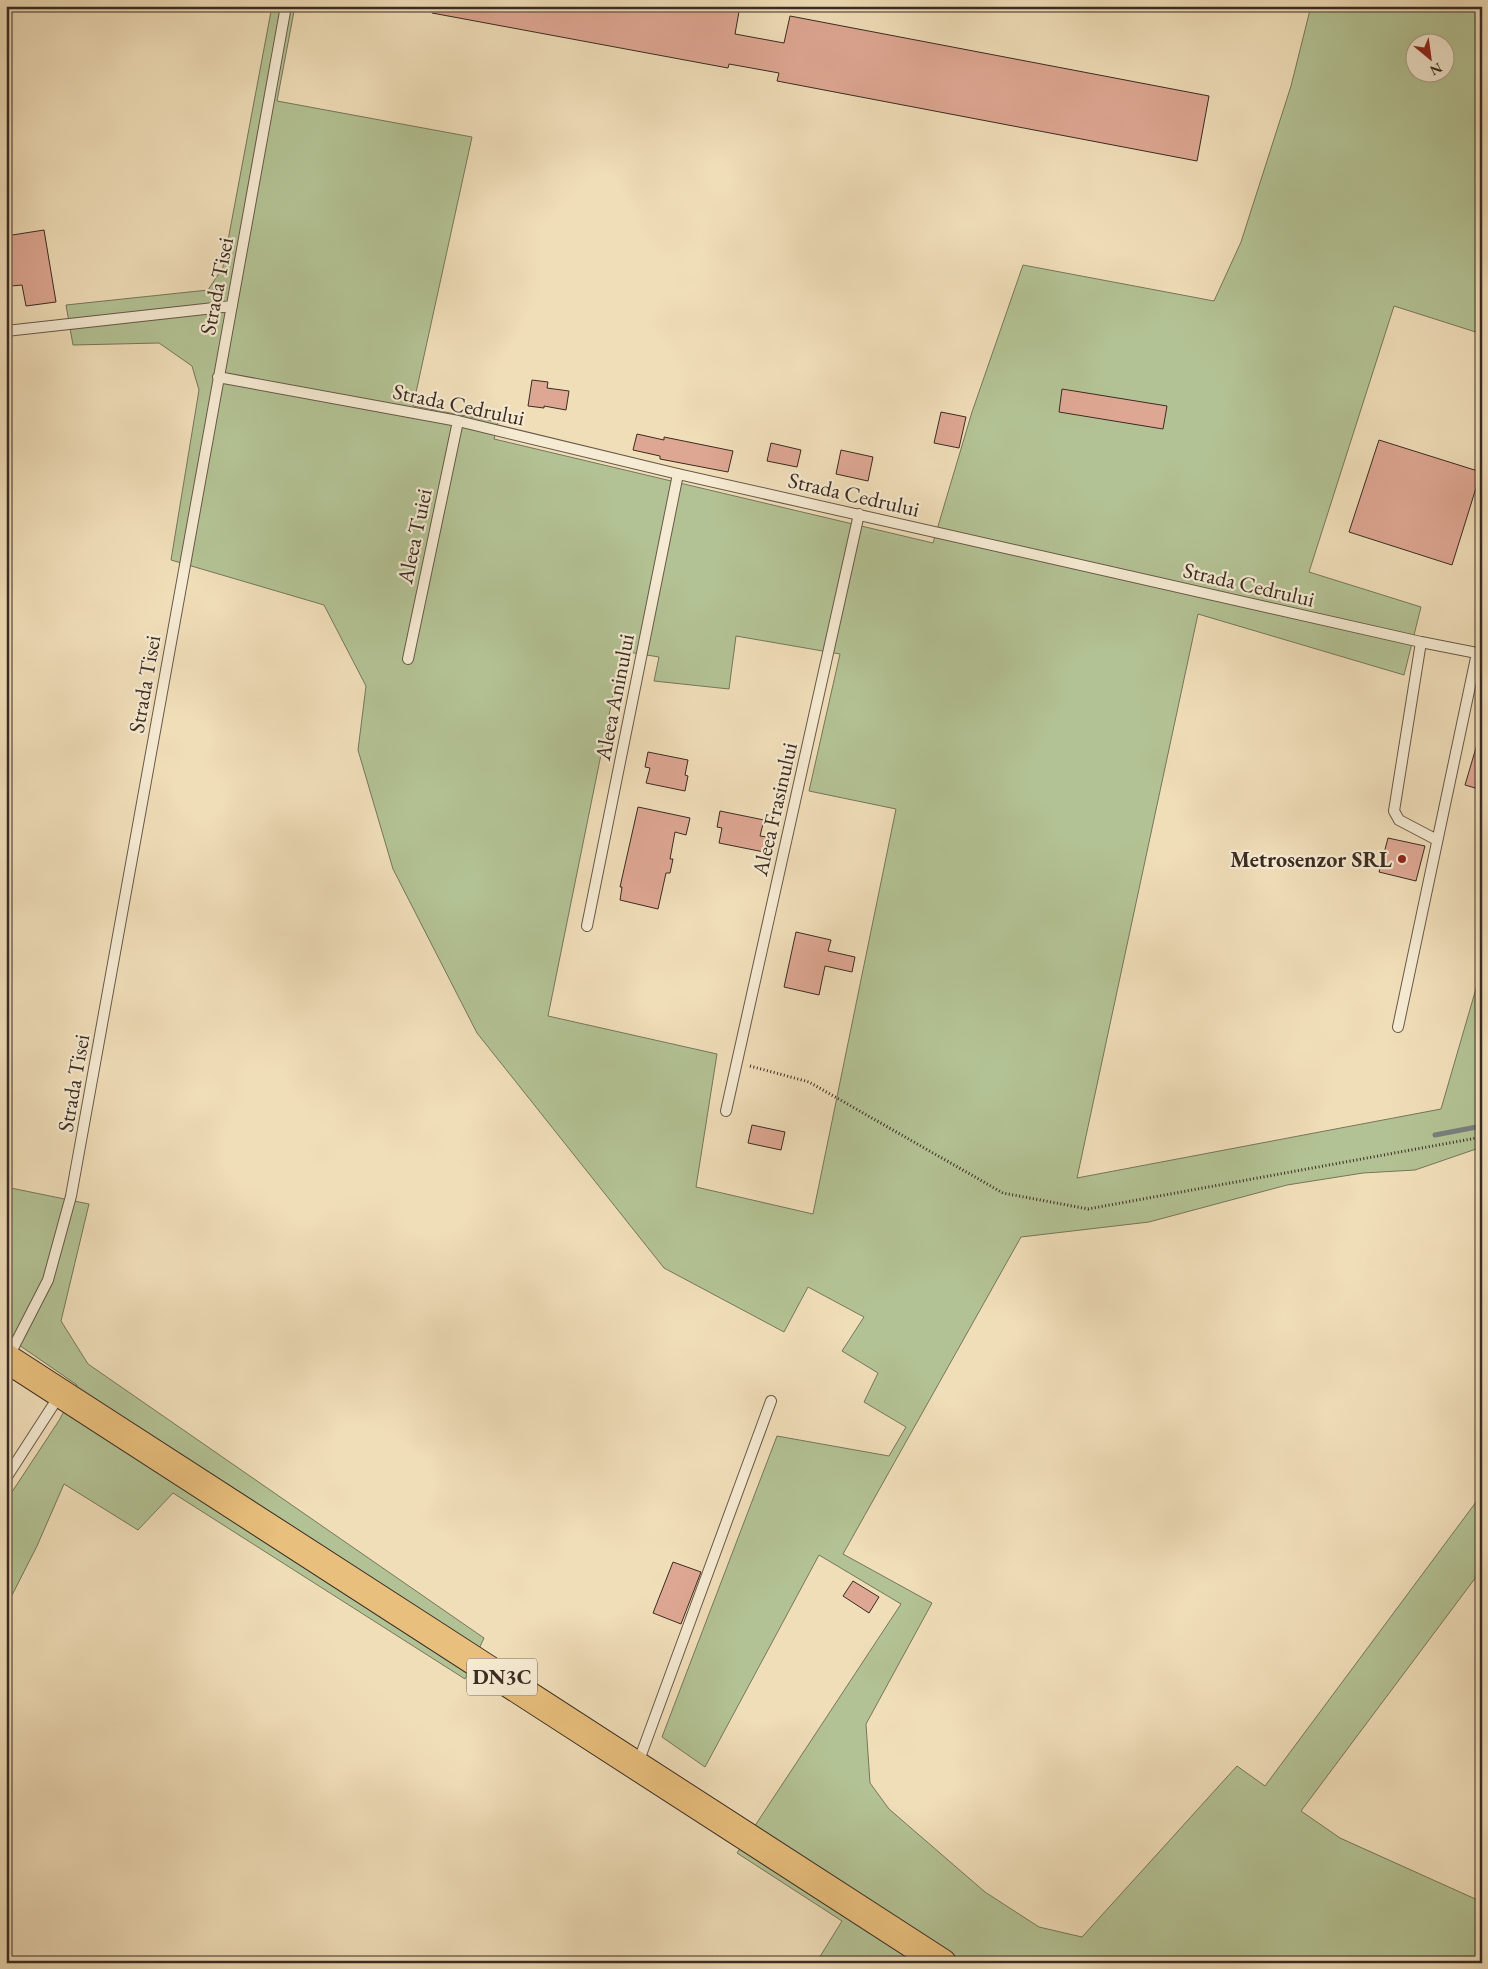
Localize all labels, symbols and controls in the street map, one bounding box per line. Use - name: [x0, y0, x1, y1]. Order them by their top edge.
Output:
- north arrow: [1406, 32, 1456, 82]
- text: N: [1426, 59, 1446, 80]
- street label: Strada Tisei: [193, 235, 240, 337]
- street label: Strada Cedrului: [390, 376, 527, 433]
- street label: Strada Cedrului: [785, 465, 922, 524]
- street label: Aleea Tuiei: [390, 486, 439, 587]
- street label: Strada Cedrului: [1180, 555, 1317, 614]
- street label: Aleea Aninului: [588, 631, 641, 764]
- street label: Strada Tisei: [122, 633, 167, 735]
- street label: Aleea Frasinului: [745, 740, 804, 880]
- place label: Metrosenzor SRL: [1230, 845, 1392, 874]
- marker: Metrosenzor SRL: [1396, 853, 1408, 865]
- street label: Strada Tisei: [51, 1032, 96, 1134]
- road number: DN3C: [467, 1658, 537, 1695]

